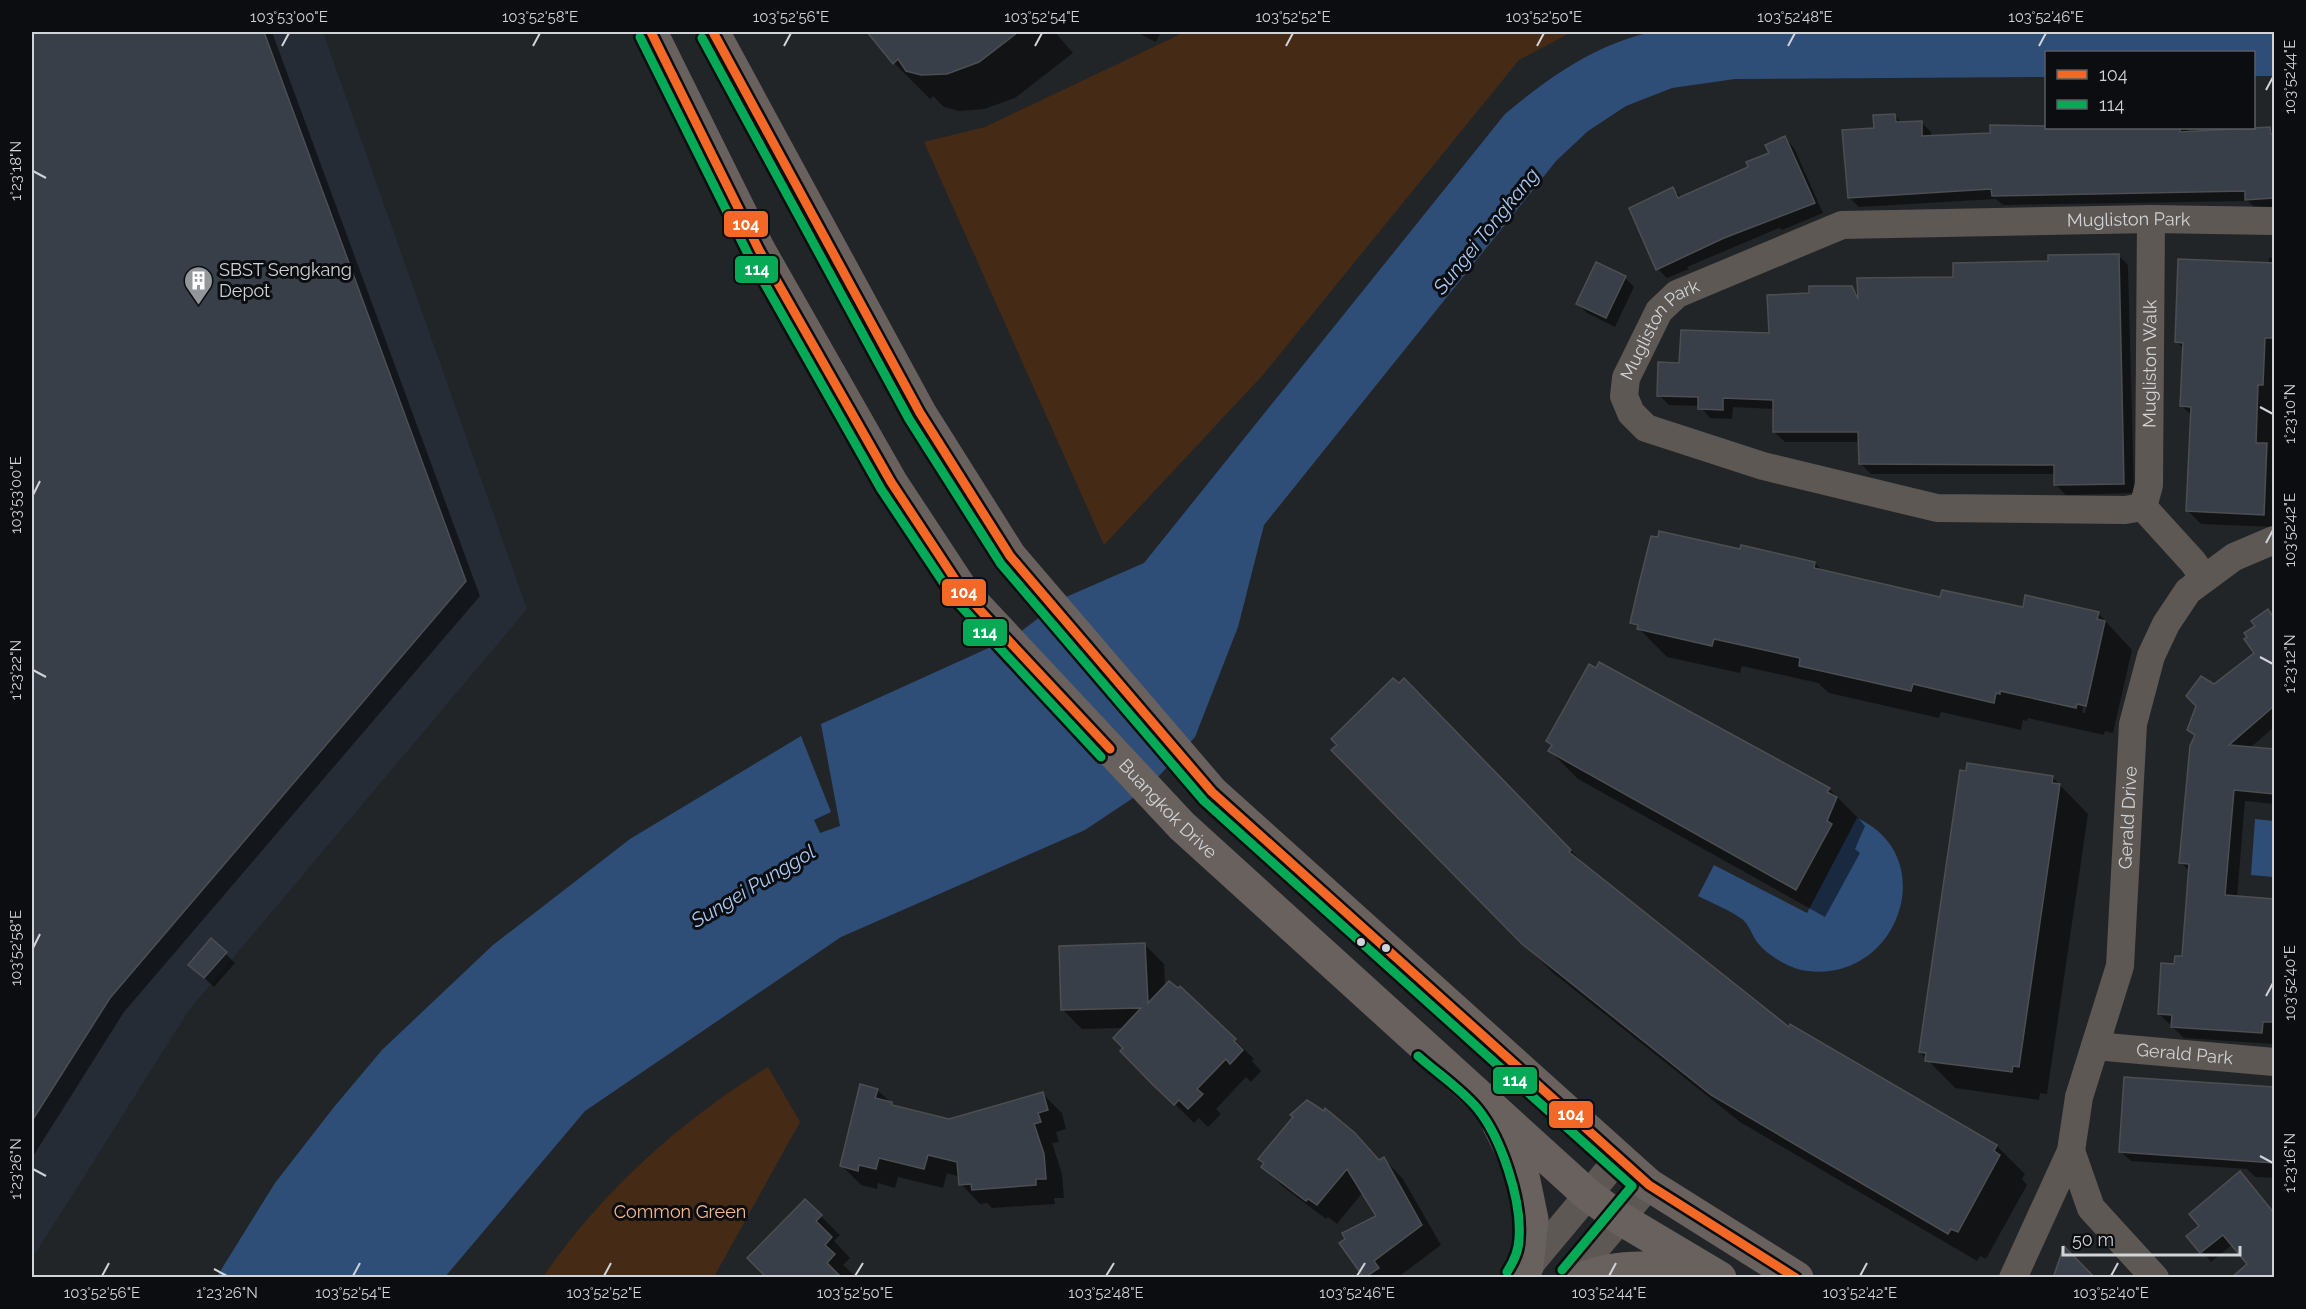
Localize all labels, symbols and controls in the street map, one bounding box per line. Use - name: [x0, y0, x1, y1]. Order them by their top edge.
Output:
- text: 103°53'00"E: [250, 8, 328, 26]
- text: 103°52'58"E: [502, 8, 578, 26]
- text: 103°52'56"E: [753, 8, 829, 26]
- text: 103°52'54"E: [1004, 8, 1080, 26]
- text: 103°52'52"E: [1255, 8, 1331, 26]
- text: 103°52'50"E: [1506, 8, 1582, 26]
- text: 103°52'48"E: [1757, 8, 1833, 26]
- text: 103°52'46"E: [2008, 8, 2084, 26]
- text: 103°52'44"E: [2281, 40, 2299, 114]
- legend: [2045, 51, 2255, 129]
- text: 104: [2099, 64, 2128, 85]
- text: 114: [2099, 94, 2124, 115]
- text: 1°23'18"N: [7, 141, 25, 201]
- water label: Sungei Tongkang: [1427, 163, 1544, 300]
- street label: Mugliston Park: [2067, 208, 2191, 231]
- line badge: 104: [723, 210, 769, 238]
- text: 104: [733, 215, 759, 234]
- line badge: 114: [734, 255, 779, 284]
- place label: SBST Sengkang Depot: [219, 259, 352, 301]
- text: 114: [745, 260, 769, 279]
- building icon: SBST Sengkang Depot: [182, 264, 214, 306]
- street label: Mugliston Park: [1616, 275, 1703, 383]
- street label: Mugliston Walk: [2138, 299, 2160, 428]
- text: 1°23'10"N: [2281, 384, 2299, 444]
- text: 103°53'00"E: [7, 456, 25, 534]
- text: 103°52'42"E: [2281, 493, 2299, 567]
- line badge: 104: [941, 578, 987, 607]
- text: 104: [951, 583, 977, 602]
- line badge: 114: [962, 618, 1008, 647]
- text: 114: [973, 623, 997, 642]
- text: 1°23'12"N: [2281, 635, 2299, 693]
- text: 1°23'22"N: [7, 640, 25, 700]
- street label: Buangkok Drive: [1115, 754, 1222, 863]
- street label: Gerald Drive: [2114, 765, 2141, 870]
- water label: Sungei Punggol: [686, 839, 820, 933]
- text: 103°52'58"E: [7, 910, 25, 986]
- unlabelled marker: [1355, 936, 1367, 948]
- unlabelled marker: [1380, 942, 1392, 954]
- text: 103°52'40"E: [2281, 945, 2299, 1021]
- street label: Gerald Park: [2135, 1039, 2234, 1068]
- line badge: 114: [1492, 1066, 1538, 1095]
- text: 114: [1503, 1071, 1527, 1090]
- line badge: 104: [1548, 1100, 1594, 1129]
- text: 104: [1558, 1105, 1584, 1124]
- text: 1°23'16"N: [2281, 1133, 2299, 1193]
- text: 1°23'26"N: [7, 1138, 25, 1200]
- park label: Common Green: [614, 1201, 746, 1222]
- scale bar: [2063, 1219, 2240, 1257]
- text: 50 m: [2072, 1229, 2114, 1250]
- text: 103°52'56"E: [64, 1284, 140, 1302]
- text: 1°23'26"N: [196, 1284, 258, 1302]
- text: 103°52'54"E: [315, 1284, 391, 1302]
- text: 103°52'52"E: [566, 1284, 642, 1302]
- text: 103°52'50"E: [817, 1284, 893, 1302]
- text: 103°52'48"E: [1068, 1284, 1144, 1302]
- text: 103°52'46"E: [1319, 1284, 1395, 1302]
- text: 103°52'44"E: [1572, 1284, 1646, 1302]
- text: 103°52'42"E: [1823, 1284, 1897, 1302]
- text: 103°52'40"E: [2073, 1284, 2149, 1302]

